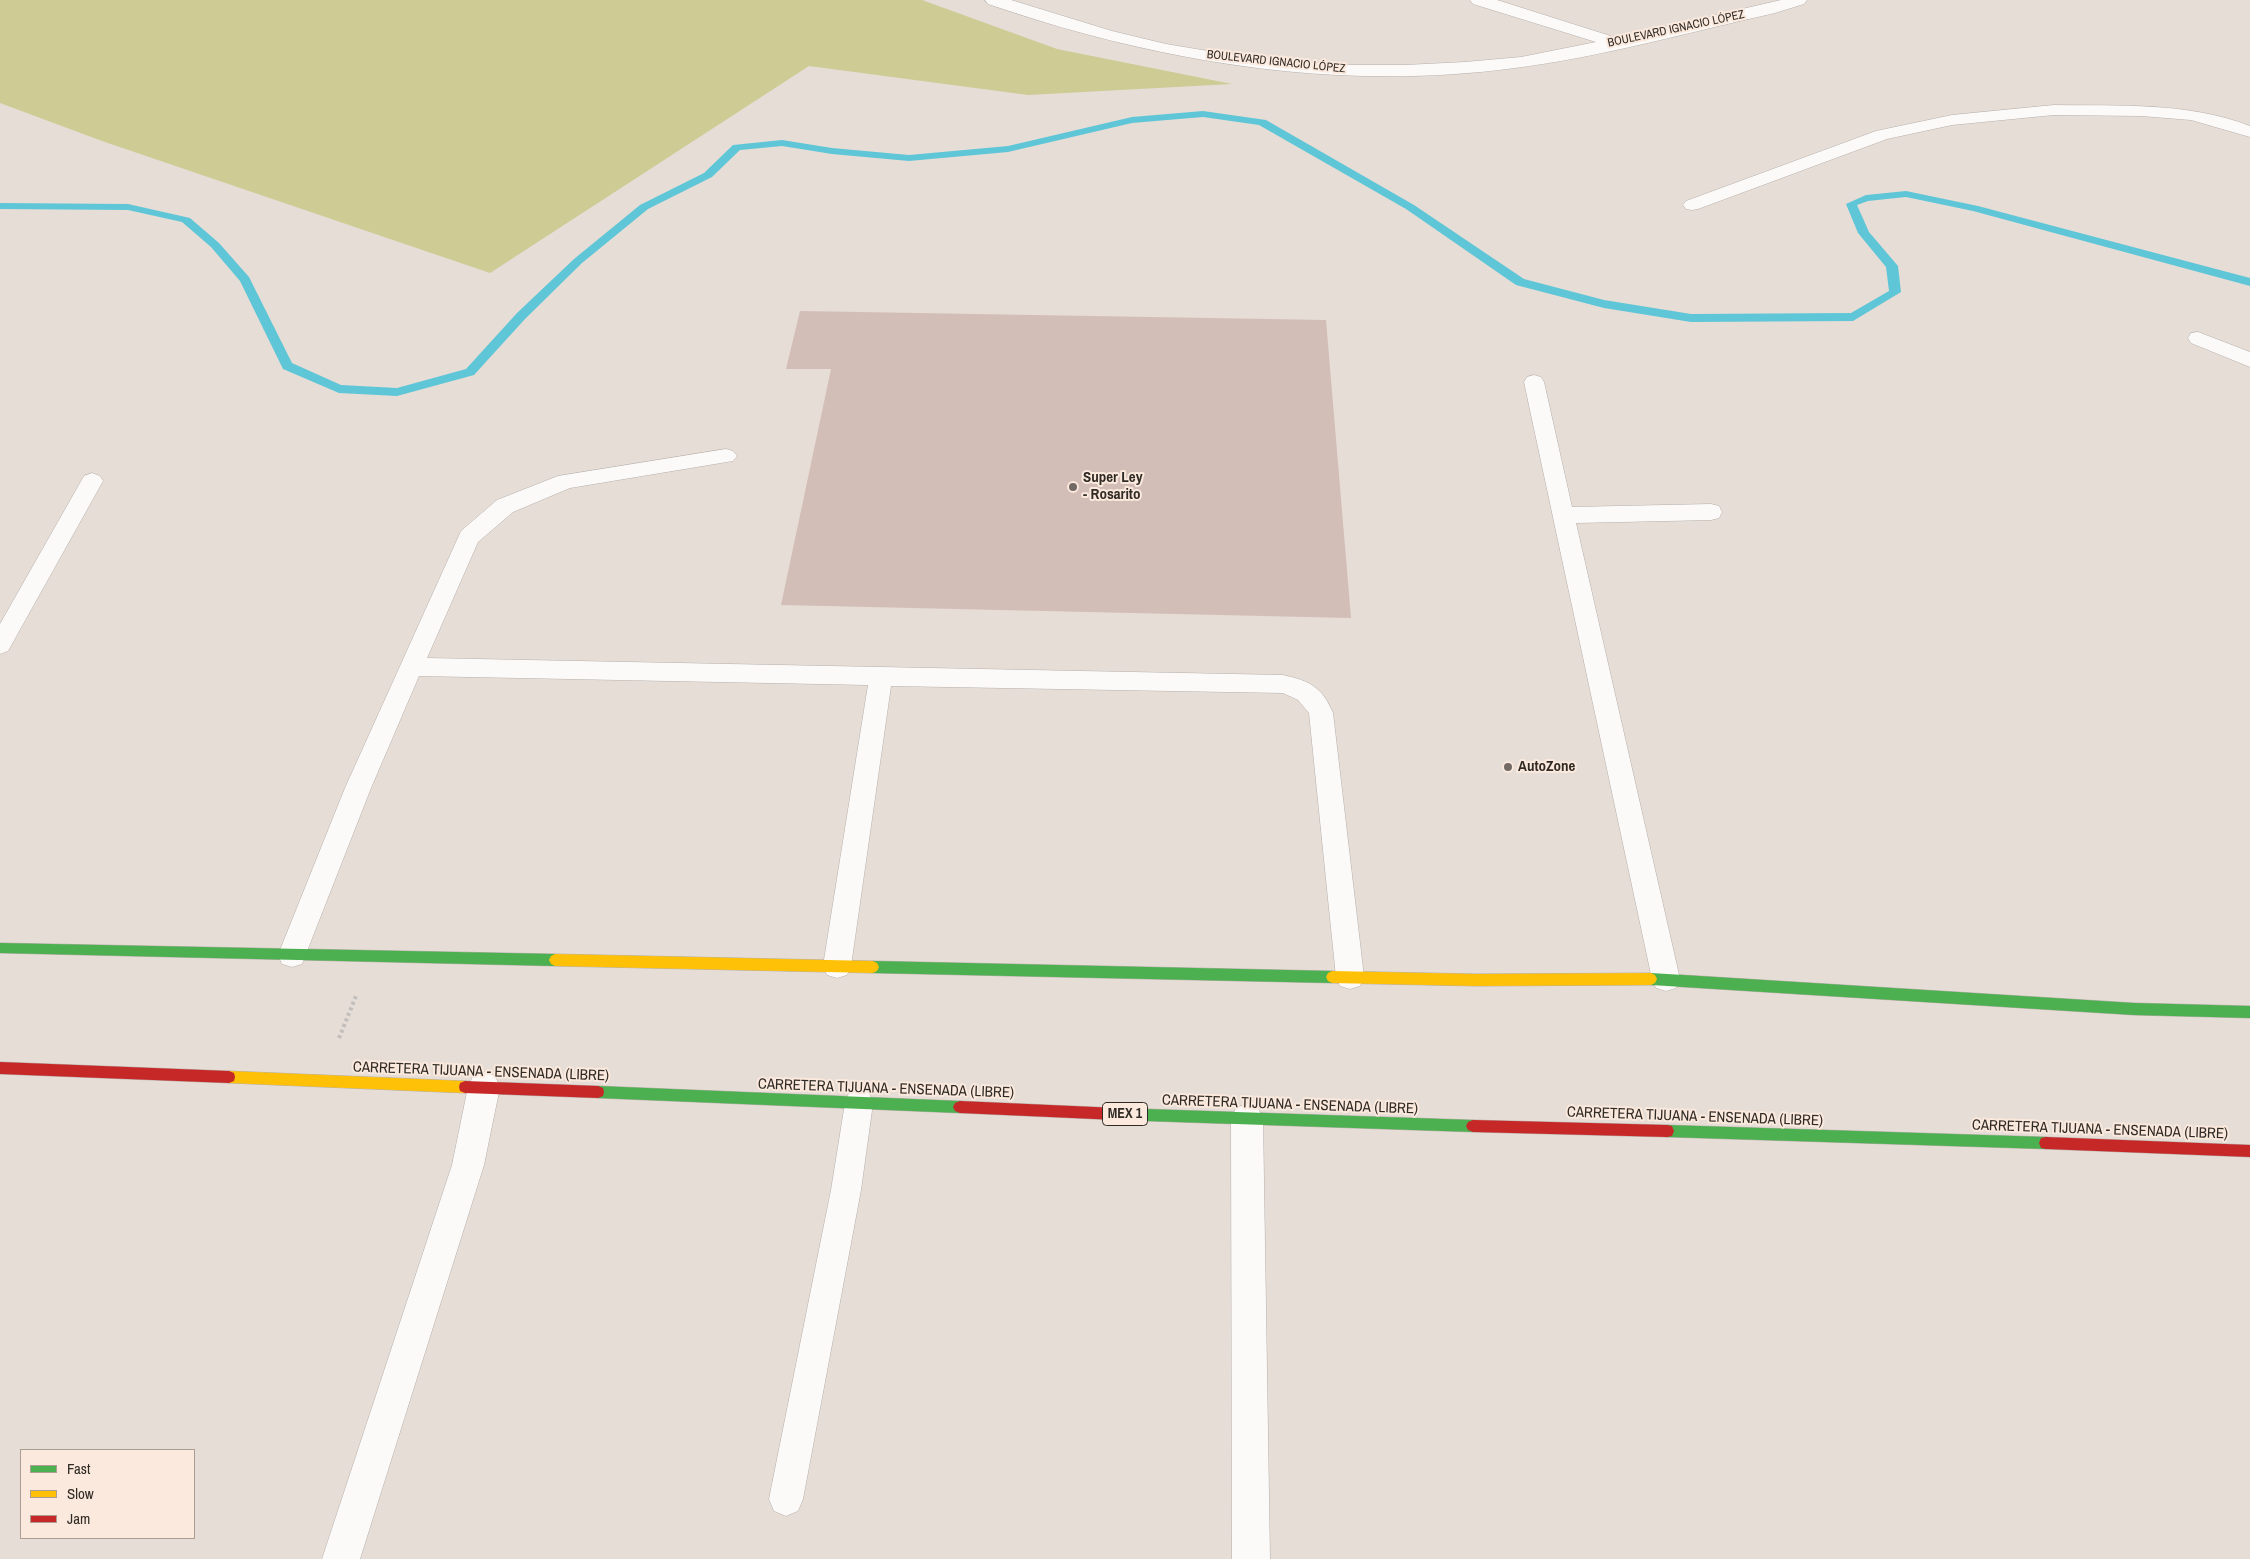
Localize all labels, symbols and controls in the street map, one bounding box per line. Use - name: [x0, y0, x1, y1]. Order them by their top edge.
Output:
- street label: BOULEVARD IGNACIO LÓPEZ: [1606, 7, 1746, 51]
- street label: BOULEVARD IGNACIO LÓPEZ: [1206, 48, 1346, 76]
- place label: Super Ley - Rosarito: [1083, 469, 1142, 504]
- marker: Super Ley - Rosarito: [1067, 481, 1079, 493]
- place label: AutoZone: [1518, 758, 1575, 776]
- marker: AutoZone: [1502, 761, 1514, 773]
- street label: CARRETERA TIJUANA - ENSENADA (LIBRE): [353, 1059, 609, 1085]
- street label: CARRETERA TIJUANA - ENSENADA (LIBRE): [758, 1076, 1014, 1102]
- street label: CARRETERA TIJUANA - ENSENADA (LIBRE): [1162, 1092, 1418, 1118]
- road number: MEX 1: [1102, 1102, 1148, 1126]
- street label: CARRETERA TIJUANA - ENSENADA (LIBRE): [1567, 1104, 1823, 1130]
- street label: CARRETERA TIJUANA - ENSENADA (LIBRE): [1972, 1117, 2228, 1143]
- legend: [20, 1449, 195, 1539]
- text: Fast: [67, 1458, 90, 1479]
- text: Slow: [67, 1483, 94, 1504]
- text: Jam: [67, 1508, 90, 1529]

